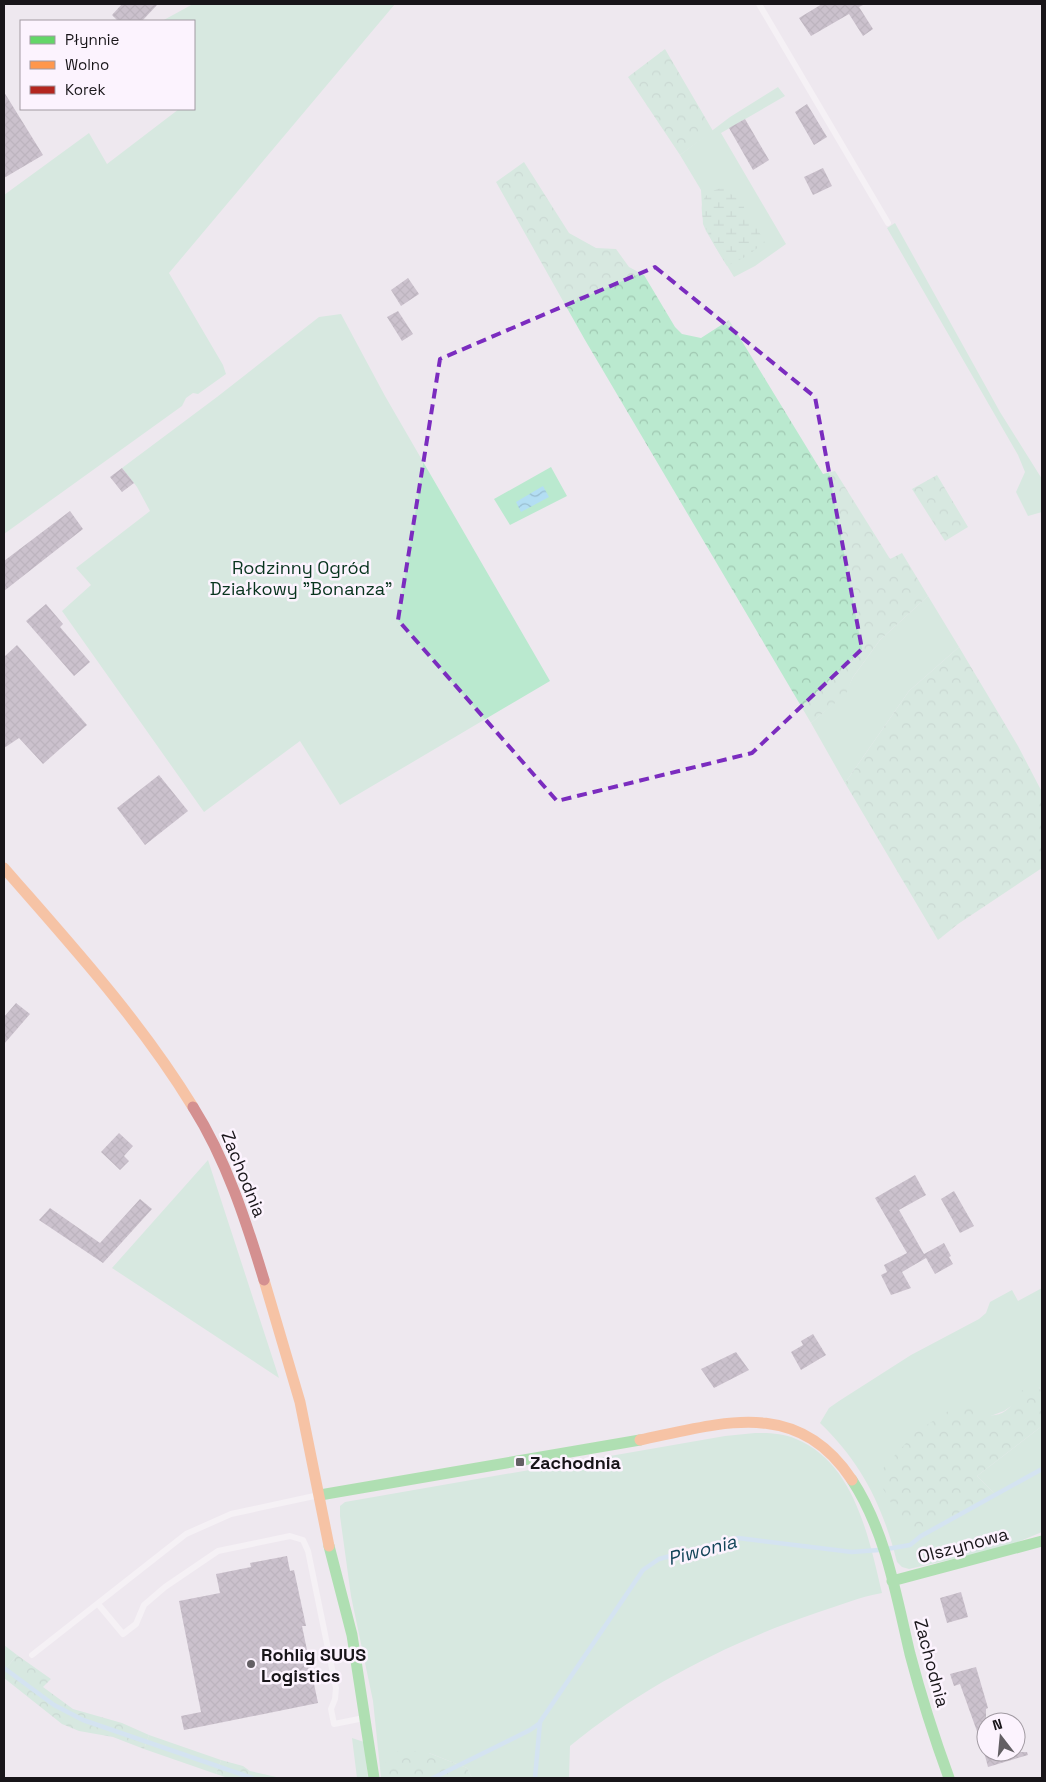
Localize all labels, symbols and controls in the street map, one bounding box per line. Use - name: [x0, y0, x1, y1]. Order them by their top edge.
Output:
- legend: [20, 20, 195, 110]
- text: Płynnie: [65, 30, 119, 49]
- text: Wolno: [65, 55, 109, 74]
- text: Korek: [65, 80, 105, 99]
- park label: Rodzinny Ogród Działkowy "Bonanza": [210, 556, 392, 600]
- street label: Zachodnia: [216, 1128, 272, 1220]
- place label: Zachodnia: [530, 1451, 622, 1474]
- marker: Zachodnia: [514, 1456, 526, 1468]
- street label: Olszynowa: [915, 1522, 1011, 1568]
- water label: Piwonia: [665, 1529, 739, 1571]
- street label: Zachodnia: [909, 1616, 955, 1710]
- place label: Rohlig SUUS Logistics: [261, 1643, 366, 1687]
- marker: Rohlig SUUS Logistics: [245, 1658, 257, 1670]
- north arrow: [976, 1712, 1026, 1762]
- text: N: [990, 1715, 1004, 1734]

